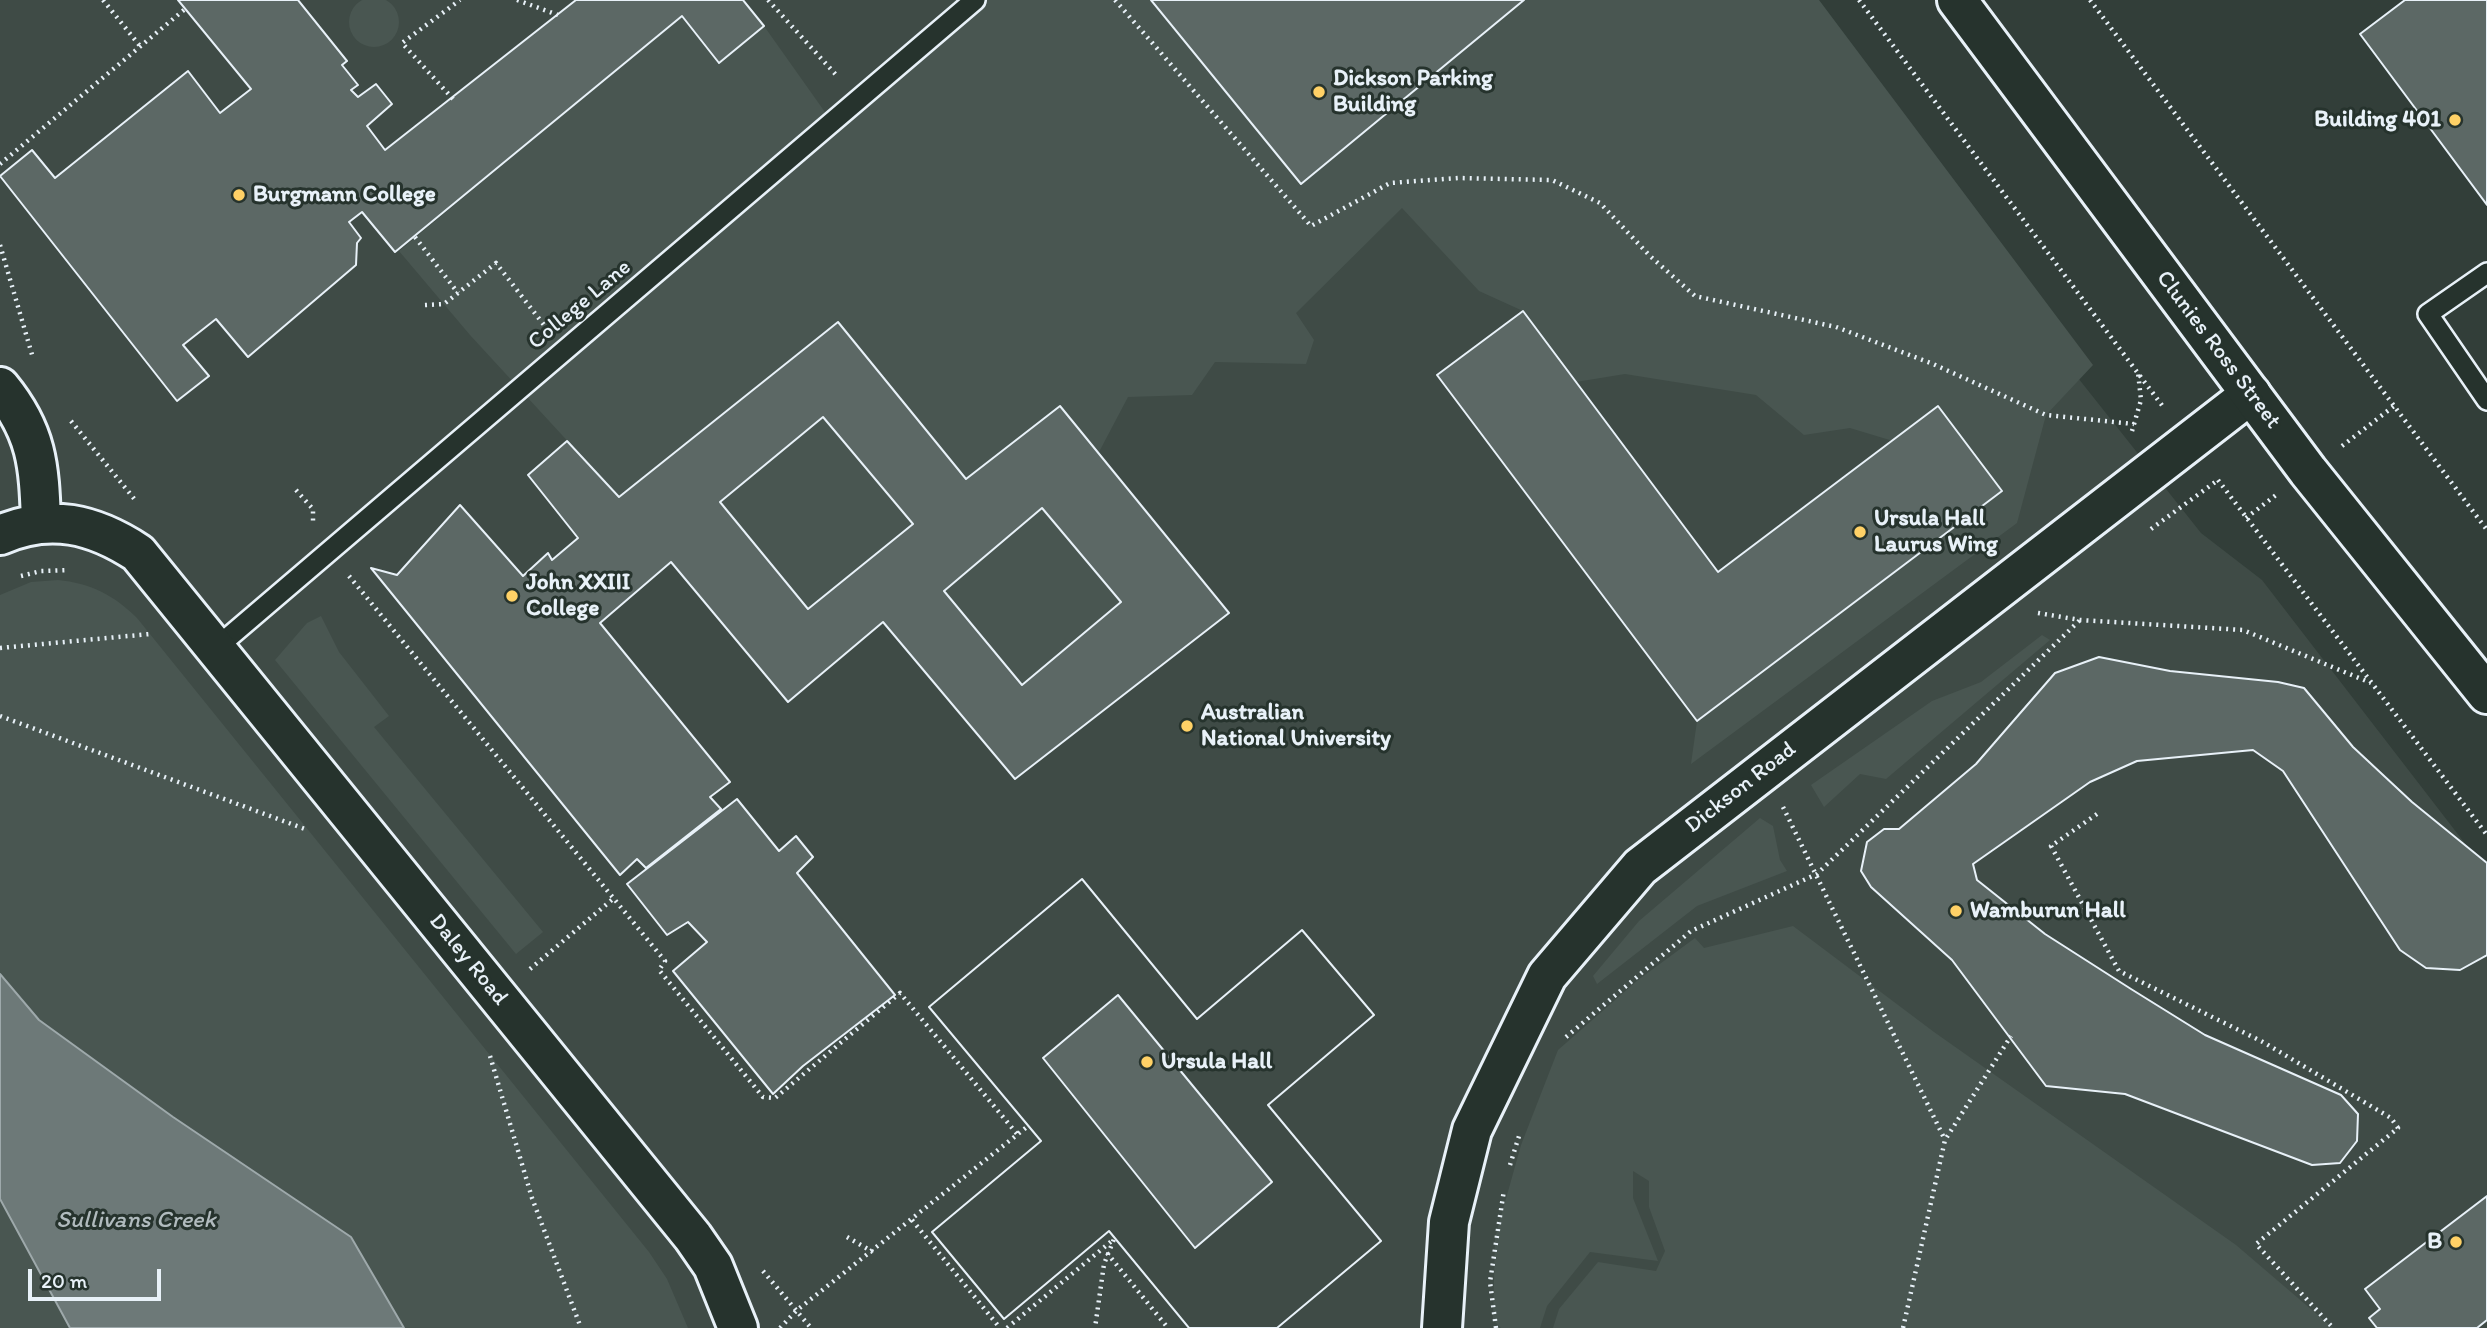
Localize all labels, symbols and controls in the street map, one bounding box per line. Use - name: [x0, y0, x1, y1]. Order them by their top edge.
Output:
- place label: Dickson Parking Building: [1333, 65, 1493, 119]
- marker: Dickson Parking Building: [1311, 84, 1327, 100]
- place label: Building 401: [2314, 106, 2441, 134]
- marker: Building 401: [2447, 112, 2463, 128]
- place label: Burgmann College: [253, 181, 436, 209]
- marker: Burgmann College: [231, 187, 247, 203]
- street label: College Lane: [523, 254, 637, 356]
- street label: Clunies Ross Street: [2150, 266, 2286, 434]
- place label: Ursula Hall Laurus Wing: [1874, 505, 1998, 559]
- marker: Ursula Hall Laurus Wing: [1852, 524, 1868, 540]
- place label: John XXIII College: [526, 569, 630, 623]
- marker: John XXIII College: [504, 588, 520, 604]
- place label: Australian National University: [1201, 699, 1391, 753]
- marker: Australian National University: [1179, 718, 1195, 734]
- street label: Dickson Road: [1680, 736, 1802, 840]
- place label: Wamburun Hall: [1970, 897, 2126, 925]
- marker: Wamburun Hall: [1948, 903, 1964, 919]
- street label: Daley Road: [423, 909, 513, 1011]
- place label: Ursula Hall: [1161, 1048, 1272, 1076]
- marker: Ursula Hall: [1139, 1054, 1155, 1070]
- water label: Sullivans Creek: [56, 1207, 216, 1235]
- place label: B: [2427, 1228, 2442, 1256]
- marker: B: [2448, 1234, 2464, 1250]
- scale bar: [32, 1254, 164, 1298]
- text: 20 m: [41, 1268, 87, 1293]

